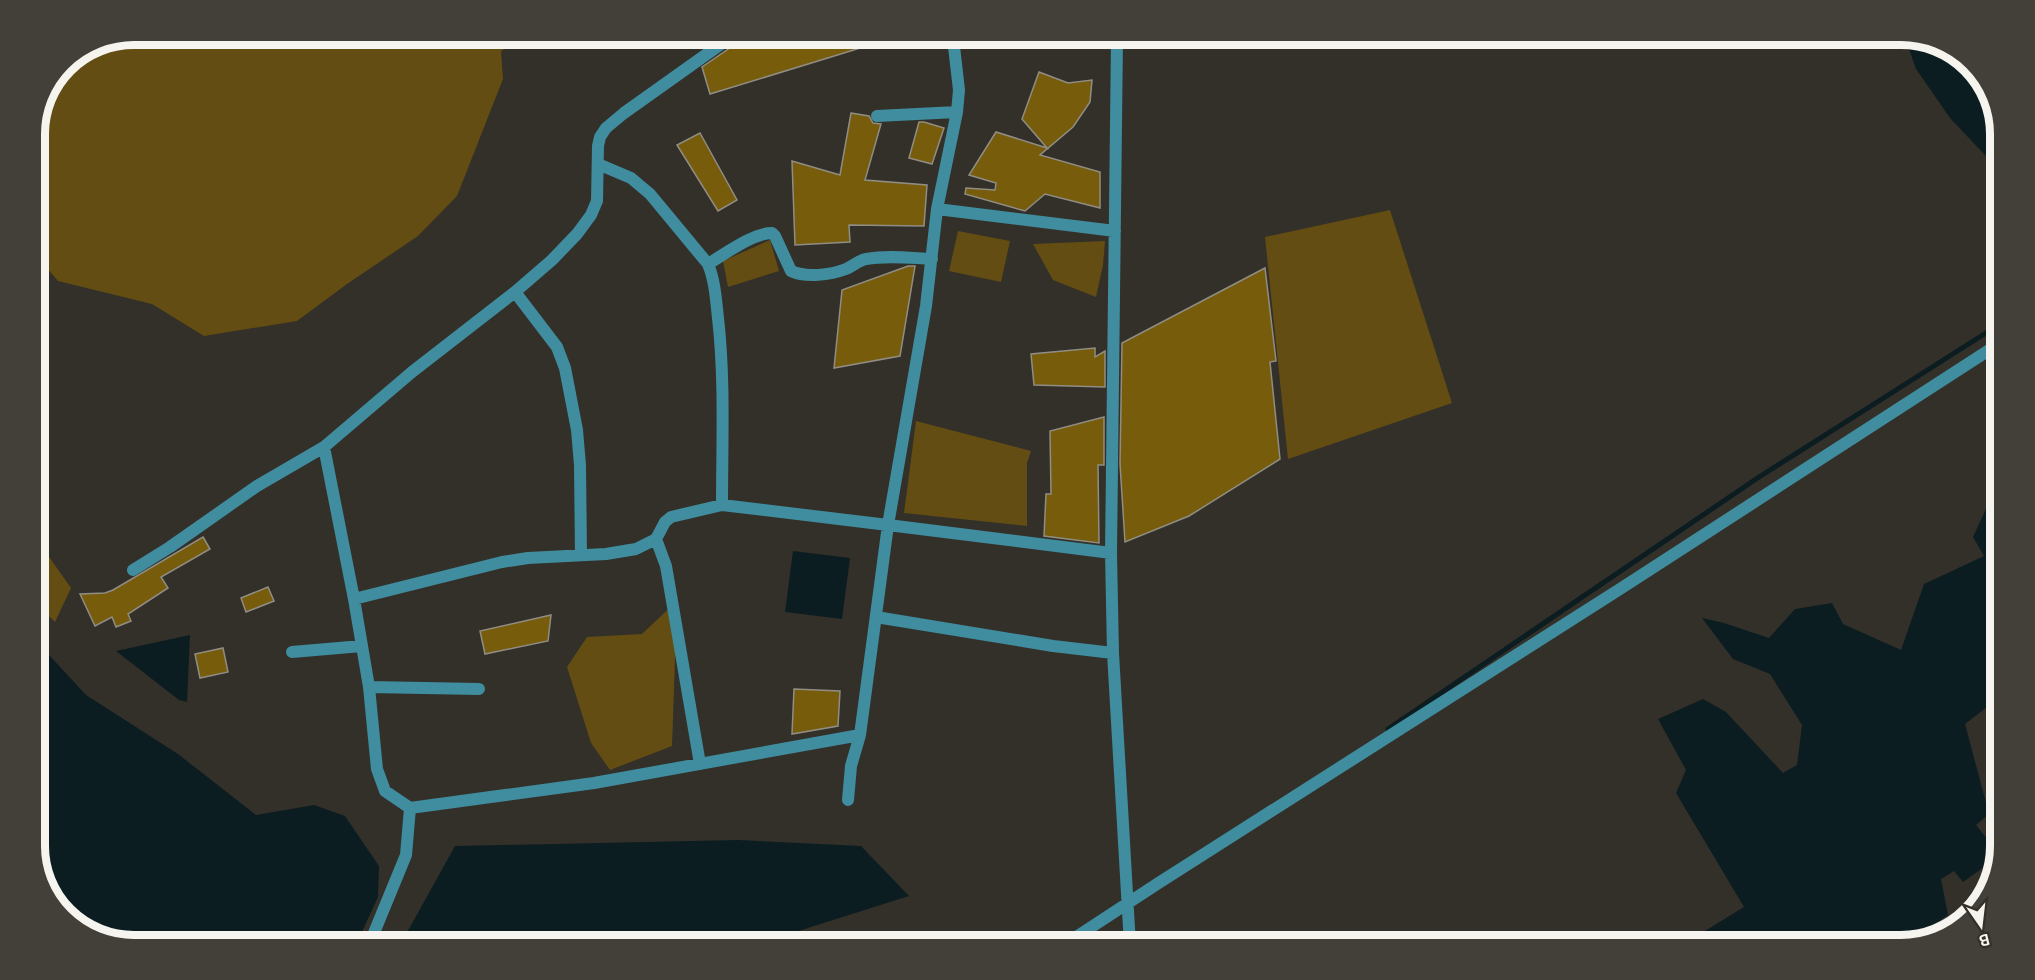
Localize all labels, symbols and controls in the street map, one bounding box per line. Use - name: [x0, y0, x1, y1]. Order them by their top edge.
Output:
- north arrow: [1951, 896, 2011, 956]
- text: B: [1977, 931, 1992, 951]

